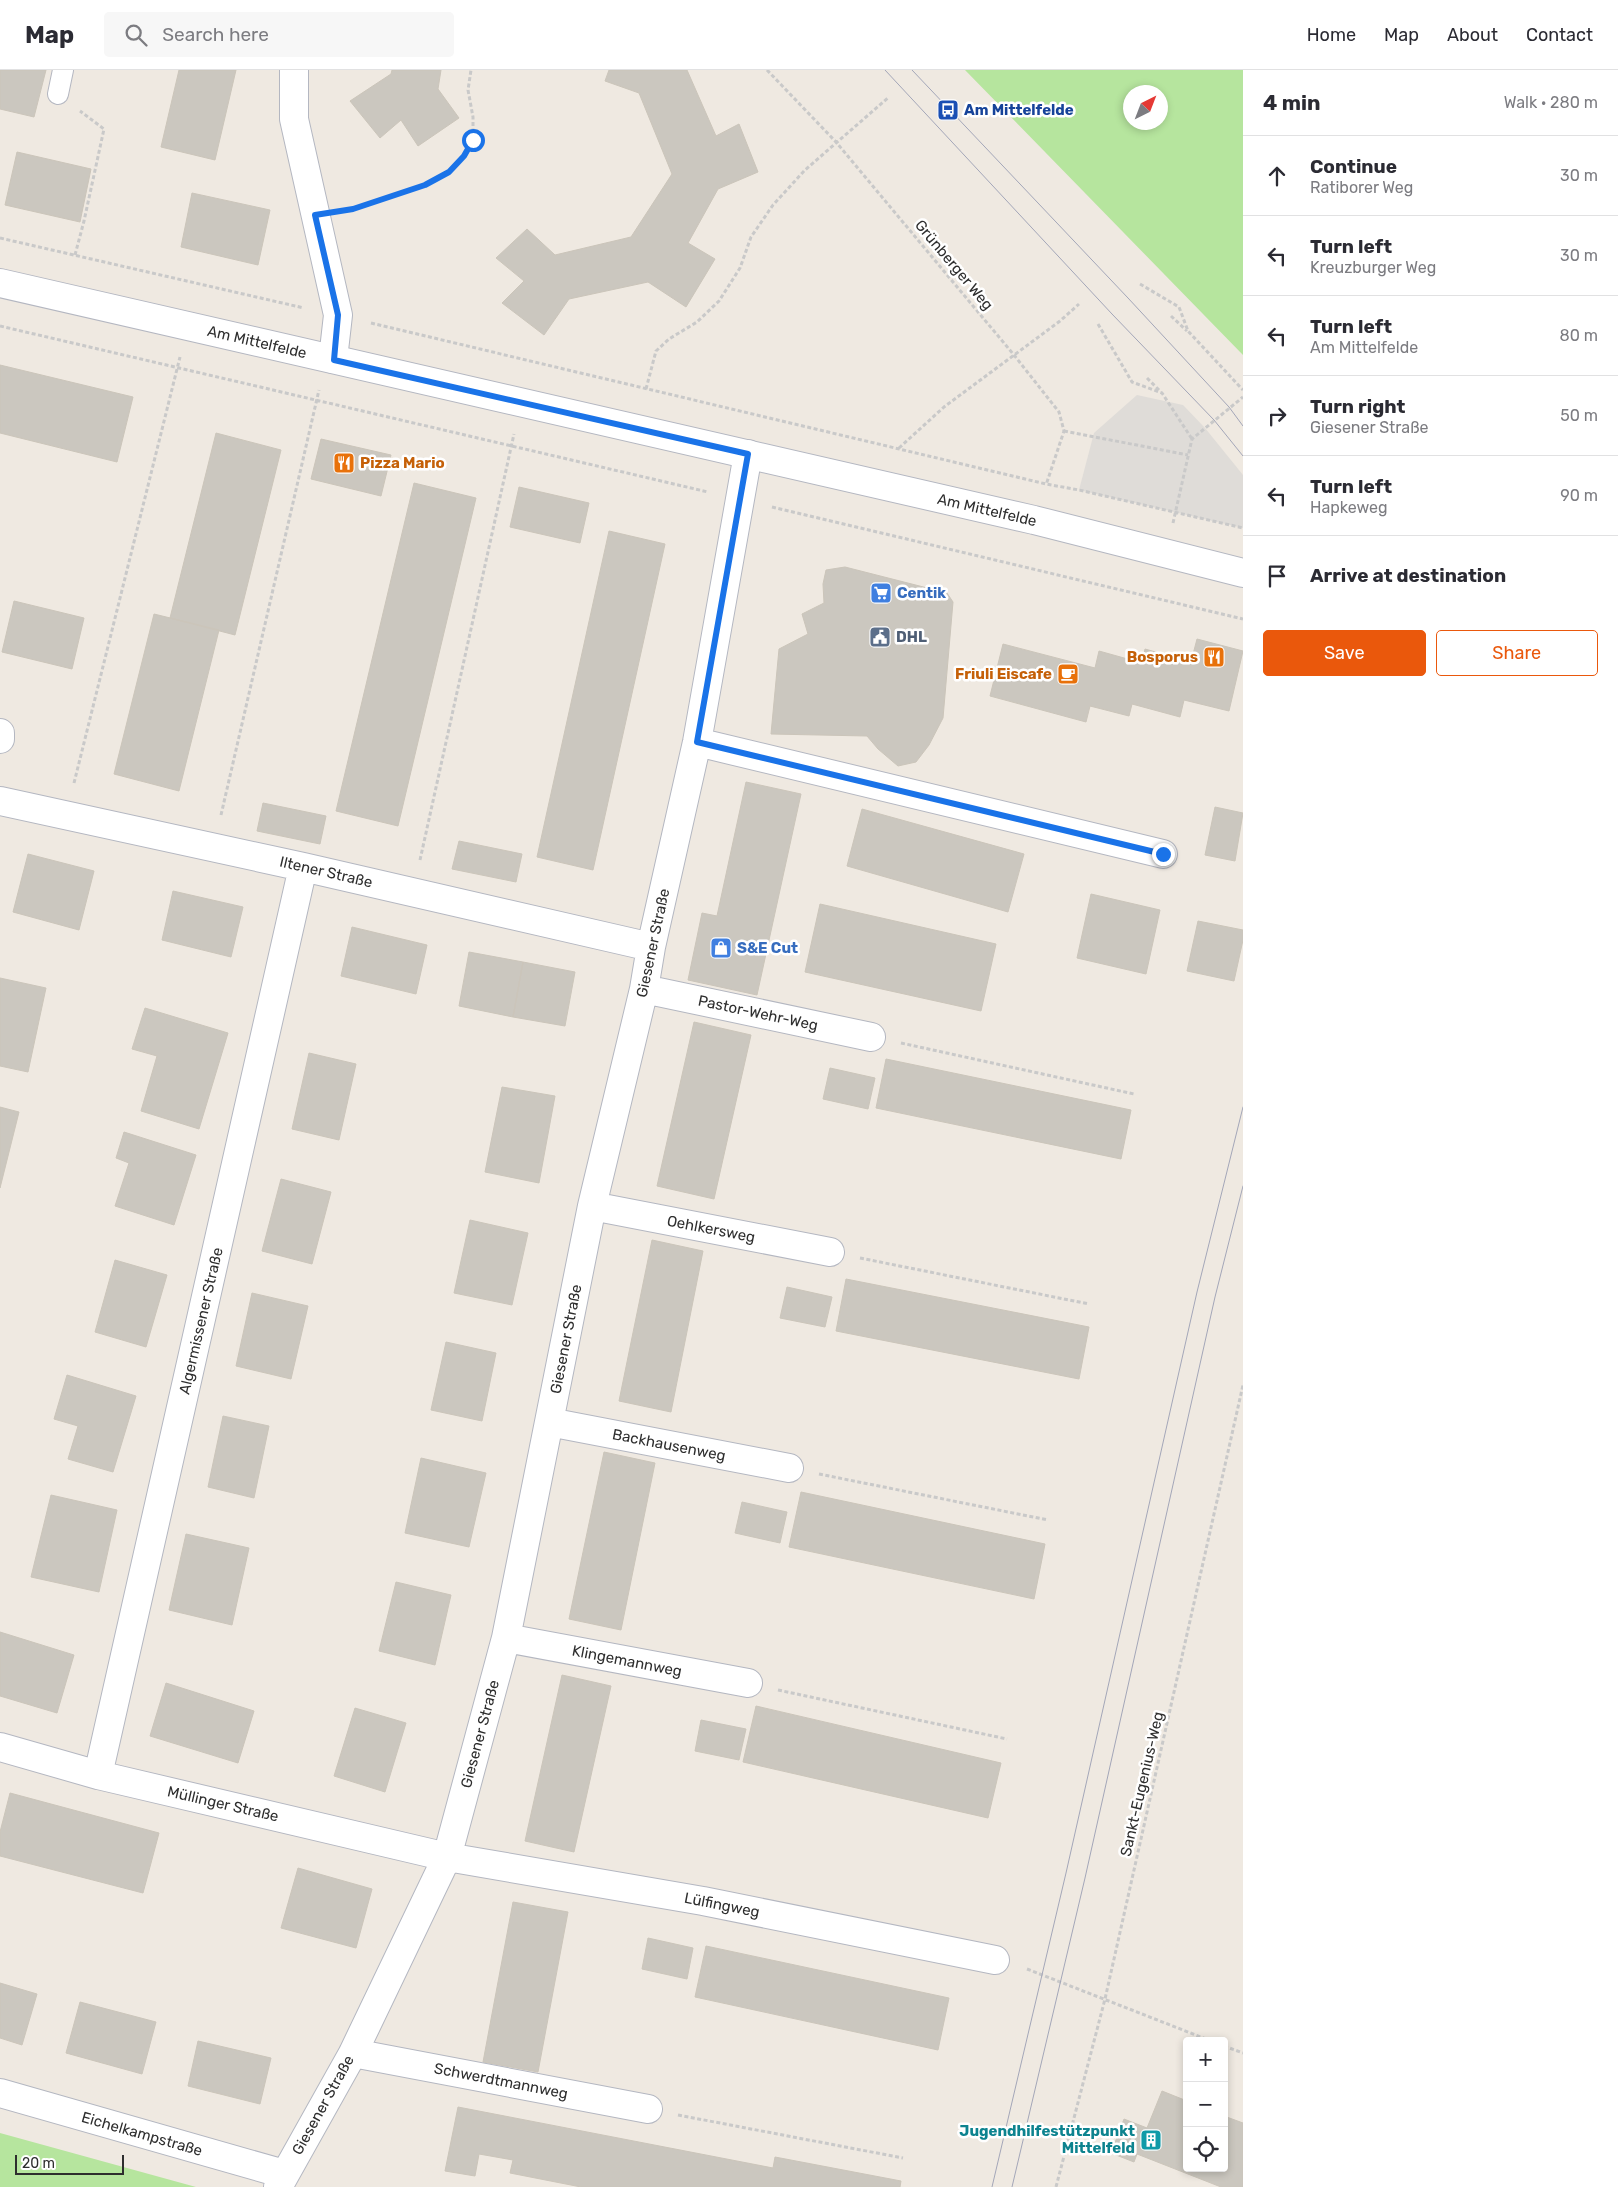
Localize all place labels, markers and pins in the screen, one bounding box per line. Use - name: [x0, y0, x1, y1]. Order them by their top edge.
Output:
- bus stop icon: Am Mittelfelde: [936, 98, 960, 122]
- place label: Am Mittelfelde: [964, 101, 1074, 119]
- restaurant icon: Pizza Mario: [332, 451, 356, 475]
- place label: Pizza Mario: [360, 454, 445, 472]
- supermarket icon: Centik: [869, 581, 893, 605]
- place label: Centik: [897, 584, 946, 602]
- public building icon: DHL: [868, 625, 892, 649]
- place label: DHL: [896, 628, 927, 646]
- restaurant icon: Bosporus: [1202, 645, 1226, 669]
- place label: Bosporus: [1127, 648, 1198, 666]
- cafe icon: Friuli Eiscafe: [1056, 662, 1080, 686]
- place label: Friuli Eiscafe: [955, 665, 1052, 683]
- shop icon: S&E Cut: [709, 936, 733, 960]
- place label: S&E Cut: [737, 939, 798, 957]
- place label: Jugendhilfestützpunkt Mittelfeld: [959, 2122, 1135, 2157]
- building icon: Jugendhilfestützpunkt Mittelfeld: [1139, 2128, 1163, 2152]

